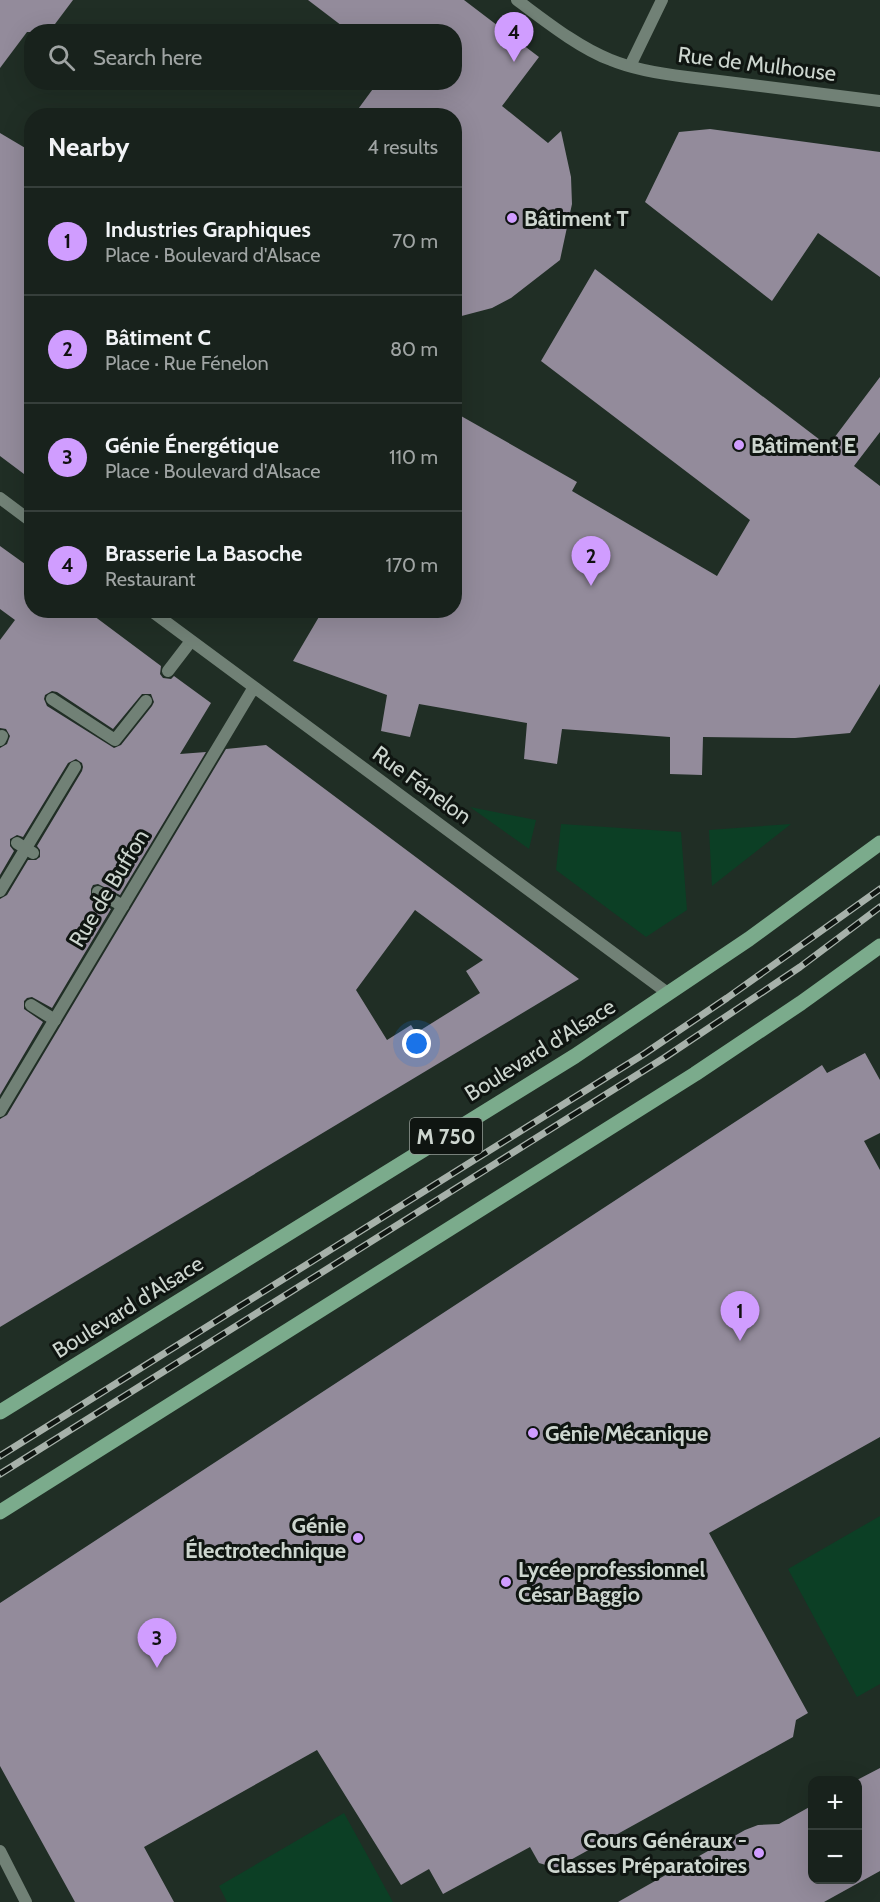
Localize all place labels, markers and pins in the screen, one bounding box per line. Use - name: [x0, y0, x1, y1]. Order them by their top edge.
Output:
- pin: 4: [494, 13, 534, 62]
- place label: Bâtiment T: [524, 205, 629, 232]
- marker: Bâtiment T: [505, 211, 519, 225]
- place label: Bâtiment E: [751, 432, 856, 459]
- marker: Bâtiment E: [732, 438, 746, 452]
- pin: 2: [572, 536, 610, 586]
- pin: 1: [720, 1292, 760, 1341]
- place label: Génie Mécanique: [545, 1420, 708, 1447]
- marker: Génie Mécanique: [526, 1426, 540, 1440]
- place label: Génie Électrotechnique: [185, 1512, 346, 1564]
- marker: Génie Électrotechnique: [351, 1531, 365, 1545]
- place label: Lycée professionnel César Baggio: [518, 1556, 705, 1608]
- marker: Lycée professionnel César Baggio: [499, 1575, 513, 1589]
- pin: 3: [138, 1618, 176, 1668]
- place label: Cours Généraux - Classes Préparatoires: [547, 1827, 747, 1879]
- marker: Cours Généraux - Classes Préparatoires: [752, 1846, 766, 1860]

